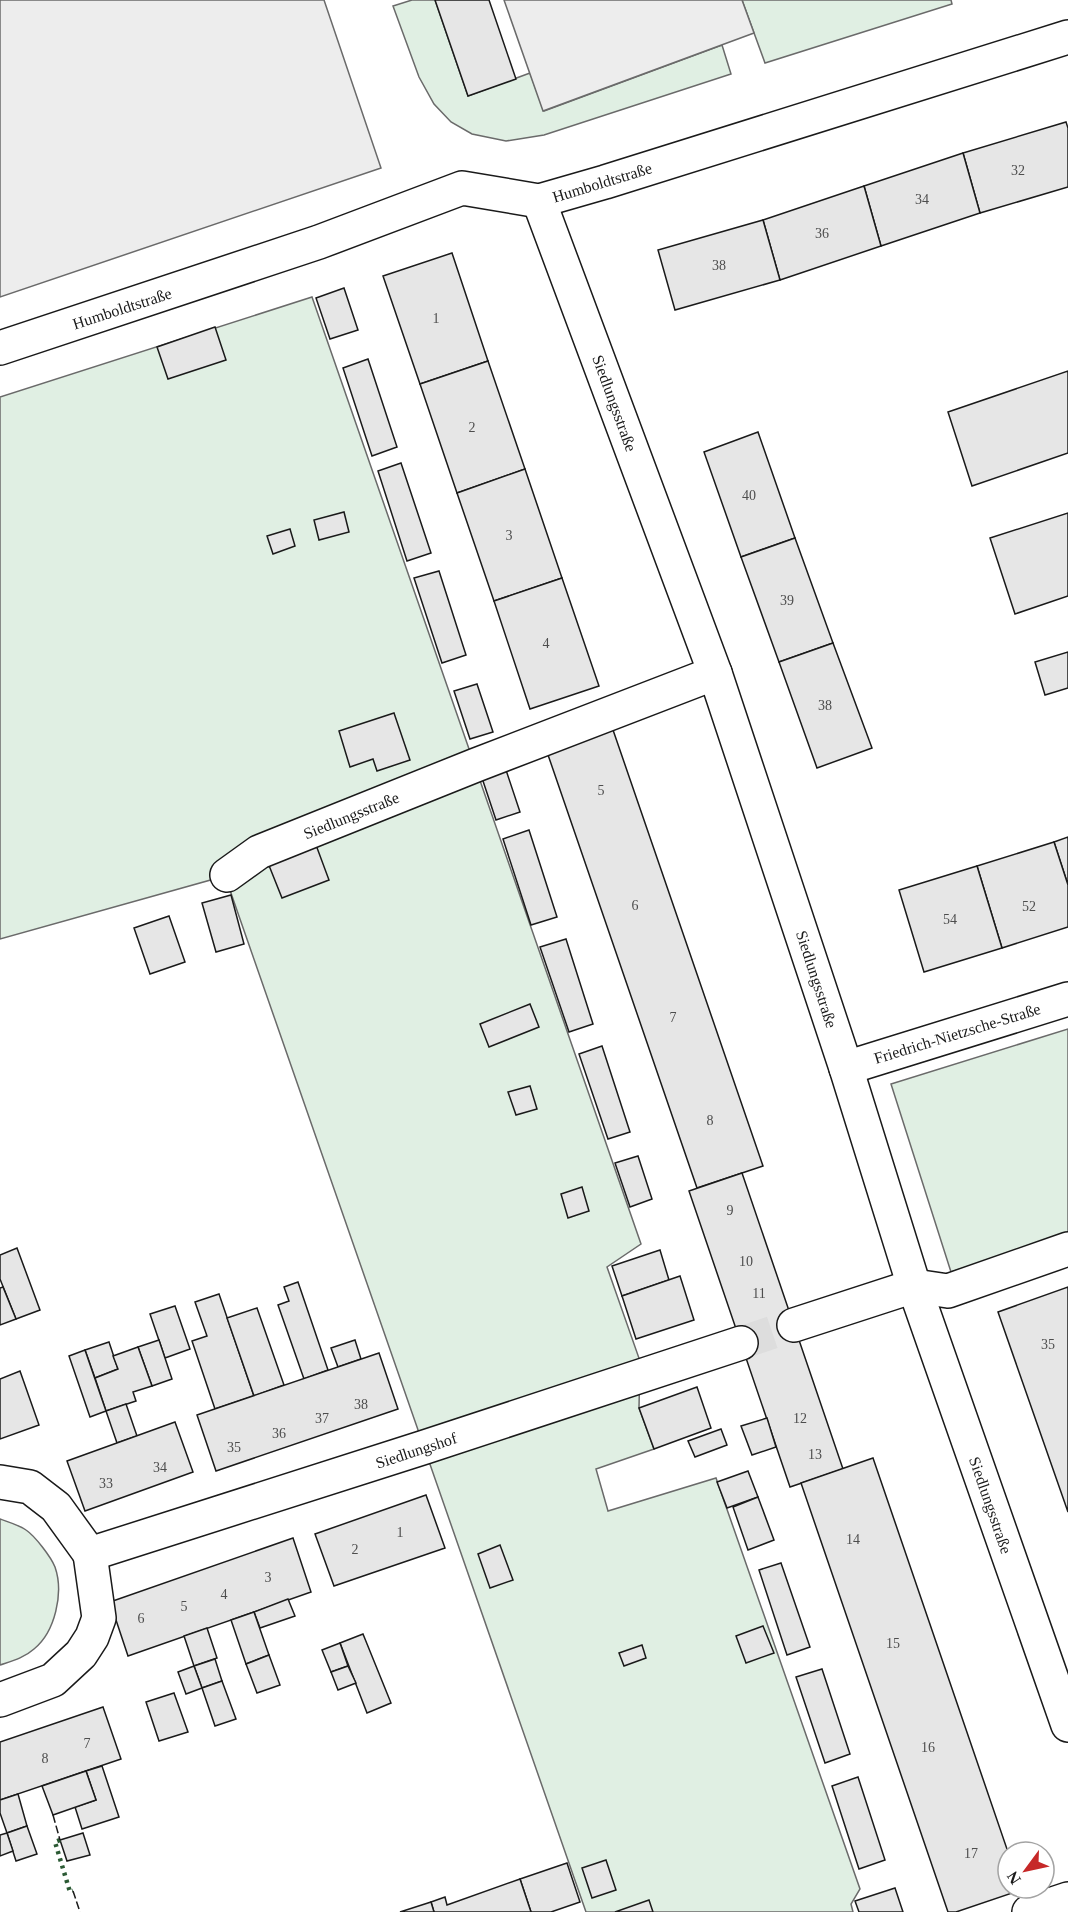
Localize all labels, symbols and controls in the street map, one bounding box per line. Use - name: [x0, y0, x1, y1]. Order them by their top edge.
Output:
- street label: Humboldtstraße: [550, 159, 654, 206]
- house number: 32: [1011, 163, 1025, 178]
- house number: 34: [915, 192, 929, 207]
- house number: 36: [815, 226, 829, 241]
- house number: 38: [712, 258, 726, 273]
- street label: Humboldtstraße: [71, 284, 174, 332]
- house number: 1: [433, 311, 440, 326]
- street label: Siedlungsstraße: [588, 353, 640, 454]
- house number: 2: [469, 420, 476, 435]
- house number: 40: [742, 488, 756, 503]
- house number: 3: [506, 528, 513, 543]
- house number: 39: [780, 593, 794, 608]
- house number: 4: [543, 636, 550, 651]
- house number: 38: [818, 698, 832, 713]
- house number: 5: [598, 783, 605, 798]
- street label: Siedlungsstraße: [301, 789, 402, 843]
- house number: 6: [632, 898, 639, 913]
- house number: 52: [1022, 899, 1036, 914]
- house number: 54: [943, 912, 957, 927]
- street label: Siedlungsstraße: [792, 928, 840, 1030]
- street label: Friedrich-Nietzsche-Straße: [872, 1000, 1042, 1067]
- house number: 7: [670, 1010, 677, 1025]
- house number: 8: [707, 1113, 714, 1128]
- house number: 9: [727, 1203, 734, 1218]
- house number: 10: [739, 1254, 753, 1269]
- house number: 11: [752, 1286, 766, 1301]
- house number: 35: [1041, 1337, 1055, 1352]
- house number: 38: [354, 1397, 368, 1412]
- house number: 37: [315, 1411, 329, 1426]
- house number: 12: [793, 1411, 807, 1426]
- house number: 36: [272, 1426, 286, 1441]
- street label: Siedlungshof: [373, 1429, 460, 1473]
- house number: 35: [227, 1440, 241, 1455]
- house number: 13: [808, 1447, 822, 1462]
- street label: Siedlungsstraße: [965, 1454, 1015, 1556]
- house number: 34: [153, 1460, 167, 1475]
- house number: 33: [99, 1476, 113, 1491]
- house number: 1: [397, 1525, 404, 1540]
- house number: 14: [846, 1532, 860, 1547]
- house number: 2: [352, 1542, 359, 1557]
- house number: 3: [265, 1570, 272, 1585]
- house number: 4: [221, 1587, 228, 1602]
- house number: 5: [181, 1599, 188, 1614]
- house number: 6: [138, 1611, 145, 1626]
- house number: 15: [886, 1636, 900, 1651]
- house number: 7: [84, 1736, 91, 1751]
- house number: 16: [921, 1740, 935, 1755]
- house number: 8: [42, 1751, 49, 1766]
- north arrow: [996, 1840, 1056, 1900]
- house number: 17: [964, 1846, 978, 1861]
- text: N: [1003, 1868, 1024, 1887]

